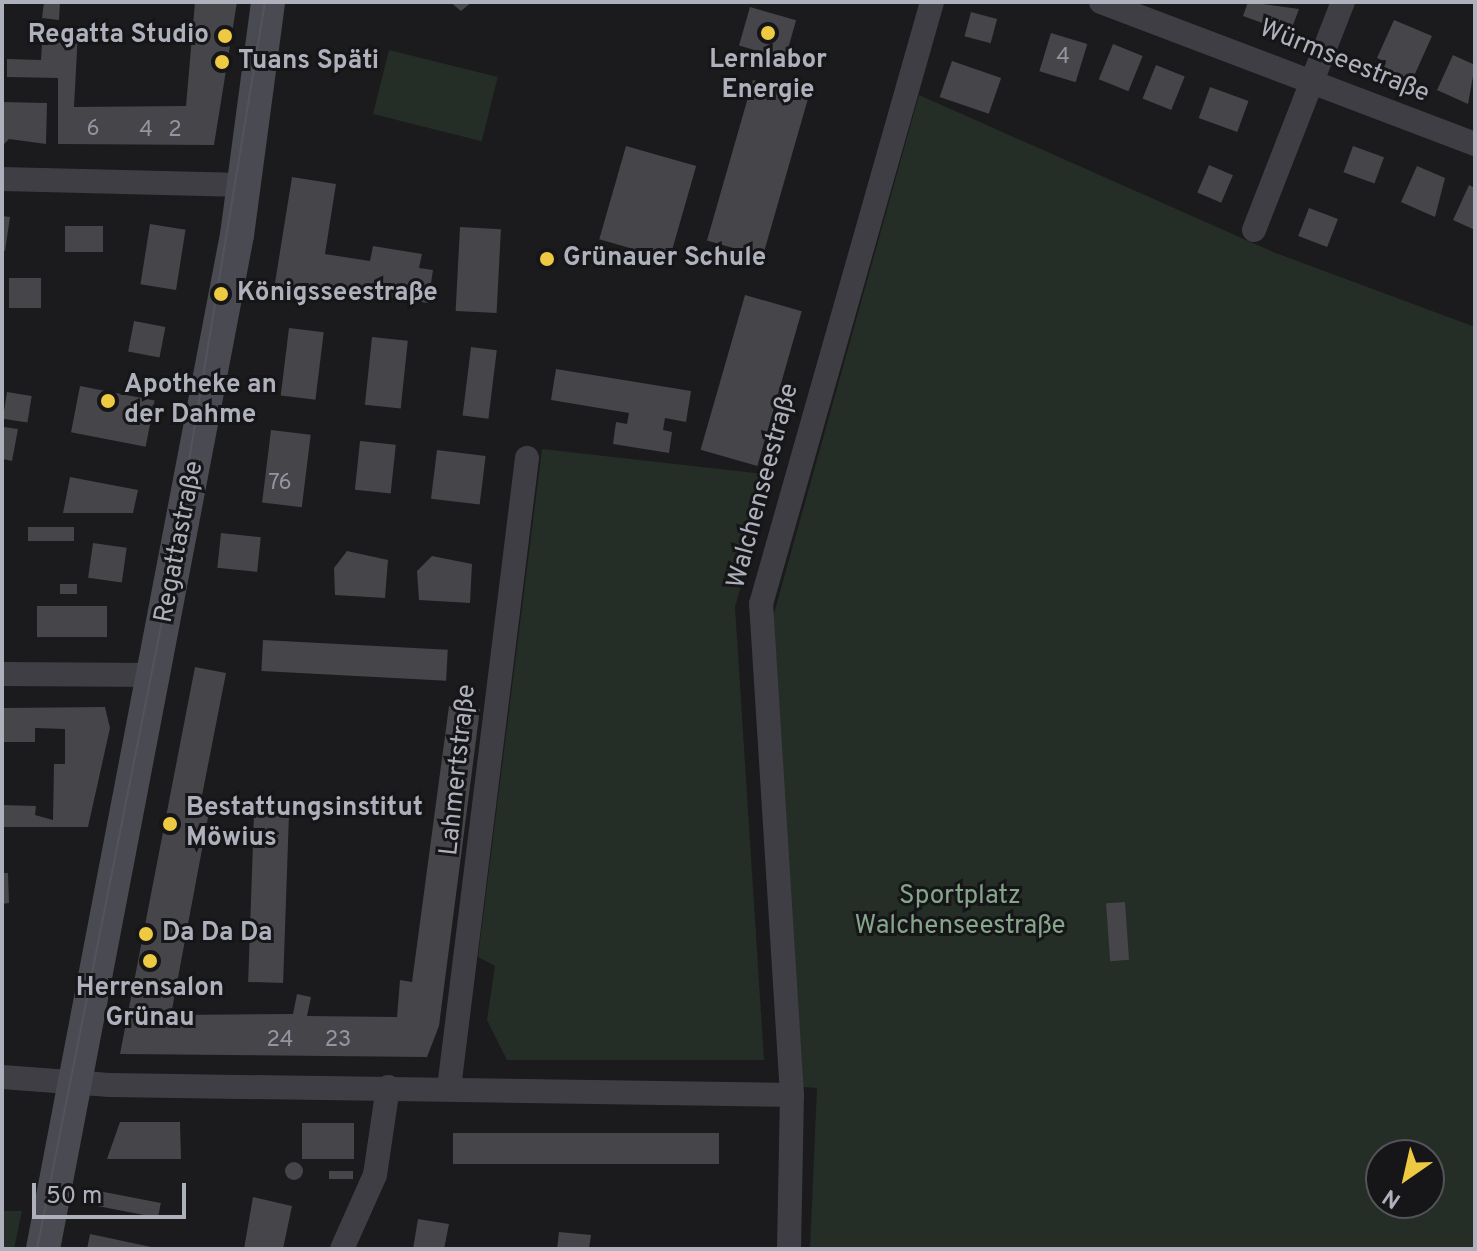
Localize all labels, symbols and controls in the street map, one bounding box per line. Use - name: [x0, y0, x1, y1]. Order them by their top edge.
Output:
- street label: Würmseestraße: [1254, 14, 1434, 110]
- place label: Regatta Studio: [28, 20, 209, 52]
- marker: Lernlabor Energie: [759, 24, 777, 42]
- marker: Regatta Studio: [216, 27, 234, 45]
- place label: Lernlabor Energie: [709, 45, 827, 106]
- house number: 4: [1056, 45, 1070, 71]
- place label: Tuans Späti: [238, 46, 379, 78]
- marker: Tuans Späti: [213, 53, 231, 71]
- house number: 6: [86, 117, 100, 143]
- house number: 4: [139, 118, 153, 144]
- house number: 2: [168, 118, 182, 144]
- place label: Grünauer Schule: [563, 243, 766, 275]
- marker: Grünauer Schule: [538, 250, 556, 268]
- place label: Königsseestraße: [237, 278, 438, 310]
- marker: Königsseestraße: [212, 285, 230, 303]
- place label: Apotheke an der Dahme: [124, 370, 277, 432]
- street label: Walchenseestraße: [722, 380, 806, 592]
- marker: Apotheke an der Dahme: [99, 392, 117, 410]
- street label: Regattastraße: [149, 458, 211, 626]
- house number: 76: [268, 471, 292, 497]
- street label: Lahmertstraße: [434, 683, 484, 857]
- place label: Bestattungsinstitut Möwius: [186, 793, 423, 854]
- marker: Bestattungsinstitut Möwius: [161, 815, 179, 833]
- park label: Sportplatz Walchenseestraße: [854, 881, 1066, 942]
- place label: Da Da Da: [162, 918, 272, 950]
- marker: Da Da Da: [137, 925, 155, 943]
- marker: Herrensalon Grünau: [141, 952, 159, 970]
- place label: Herrensalon Grünau: [76, 973, 224, 1034]
- house number: 24: [267, 1028, 293, 1054]
- house number: 23: [325, 1028, 351, 1054]
- north arrow: [1365, 1139, 1445, 1219]
- scale bar: [36, 1167, 190, 1217]
- text: 50 m: [46, 1182, 102, 1212]
- text: N: [1378, 1182, 1407, 1213]

